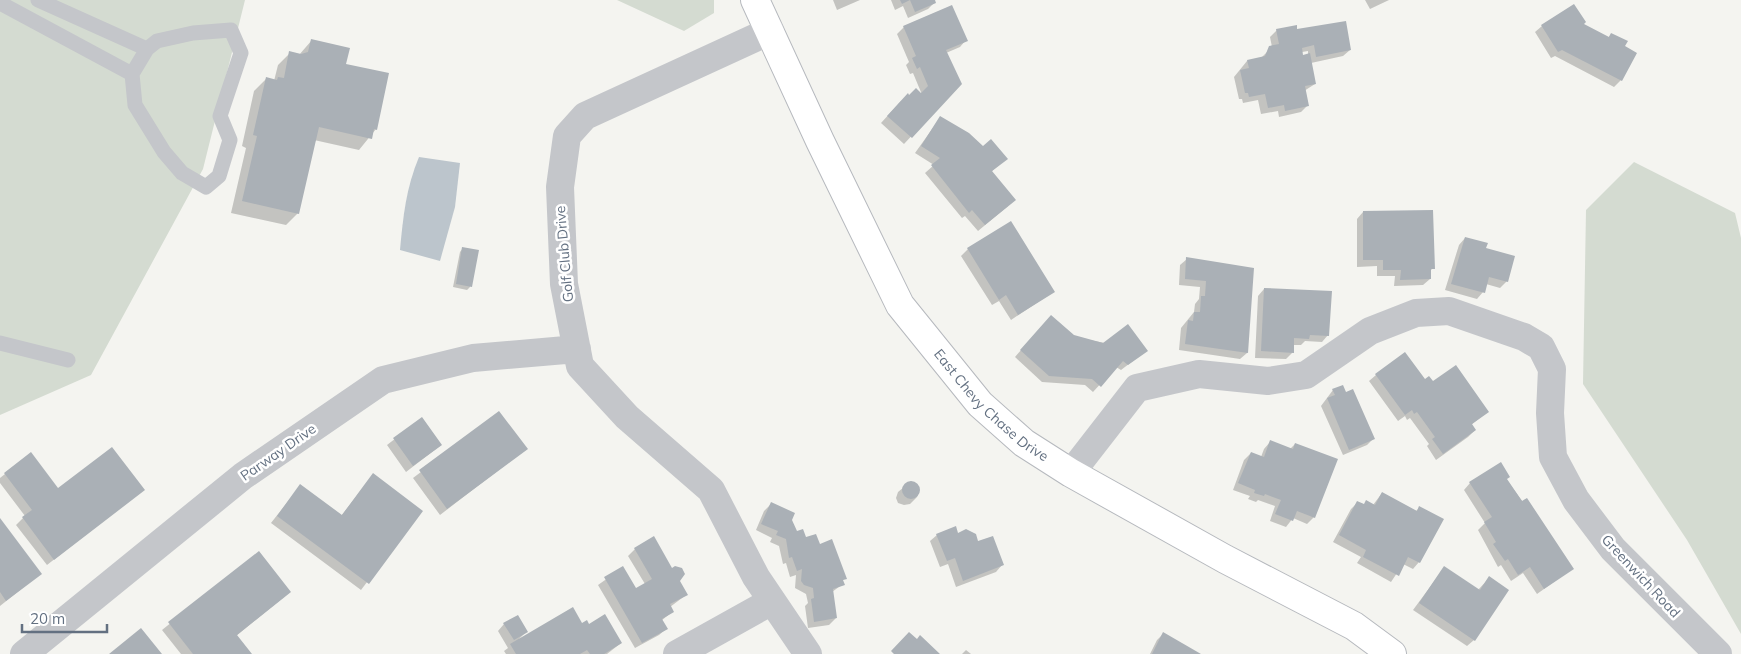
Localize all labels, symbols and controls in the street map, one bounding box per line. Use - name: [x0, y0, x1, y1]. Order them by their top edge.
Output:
- street label: Golf Club Drive: [551, 205, 577, 303]
- street label: East Chevy Chase Drive: [930, 345, 1052, 465]
- street label: Parway Drive: [237, 419, 319, 485]
- street label: Greenwich Road: [1598, 531, 1684, 621]
- scale bar: [22, 602, 108, 634]
- text: 20 m: [30, 609, 65, 628]

